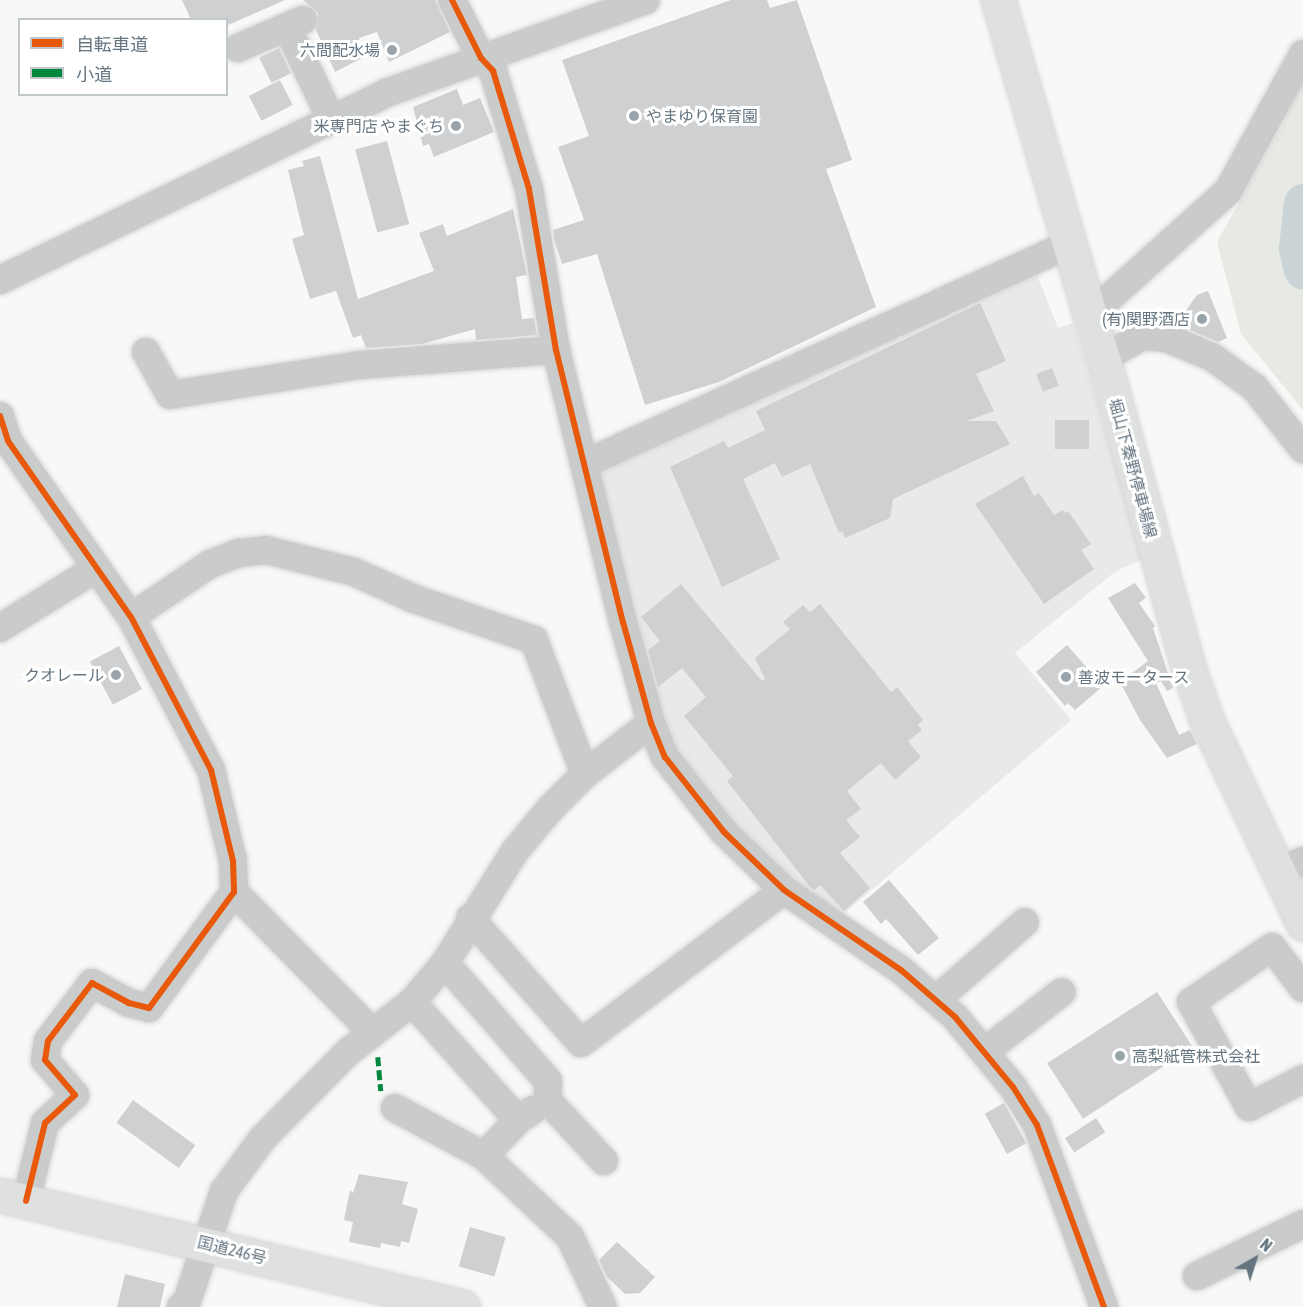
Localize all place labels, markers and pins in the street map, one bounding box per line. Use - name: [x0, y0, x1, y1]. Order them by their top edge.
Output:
- place label: 六間配水場: [300, 40, 380, 60]
- marker: 六間配水場: [385, 43, 399, 57]
- place label: やまゆり保育園: [646, 106, 758, 126]
- marker: やまゆり保育園: [627, 109, 641, 123]
- place label: 米専門店 やまぐち: [314, 116, 444, 136]
- marker: 米専門店 やまぐち: [449, 119, 463, 133]
- place label: (有)関野酒店: [1102, 309, 1190, 329]
- marker: (有)関野酒店: [1195, 312, 1209, 326]
- place label: クオレール: [24, 665, 104, 685]
- place label: 善波モータース: [1078, 667, 1190, 687]
- marker: クオレール: [109, 668, 123, 682]
- marker: 善波モータース: [1059, 670, 1073, 684]
- place label: 高梨紙管株式会社: [1132, 1046, 1260, 1066]
- marker: 高梨紙管株式会社: [1113, 1049, 1127, 1063]

